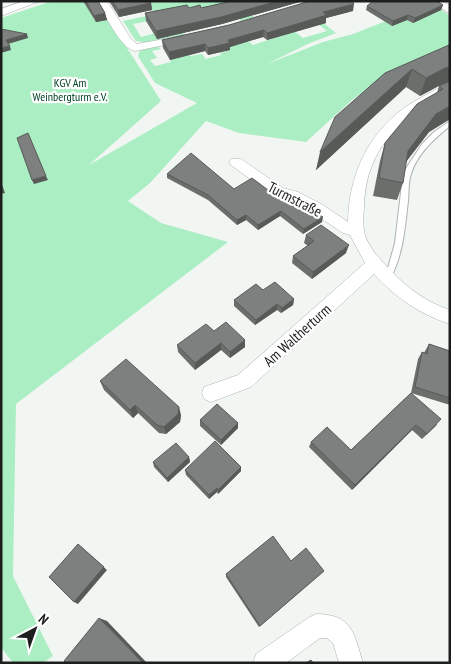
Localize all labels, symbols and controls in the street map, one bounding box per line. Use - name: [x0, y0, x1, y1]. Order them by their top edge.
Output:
- park label: KGV Am Weinbergturm e.V.: [33, 75, 107, 104]
- street label: Turmstraße: [265, 177, 325, 221]
- street label: Am Waltherturm: [259, 300, 335, 370]
- north arrow: [10, 604, 60, 654]
- text: N: [35, 610, 52, 628]

